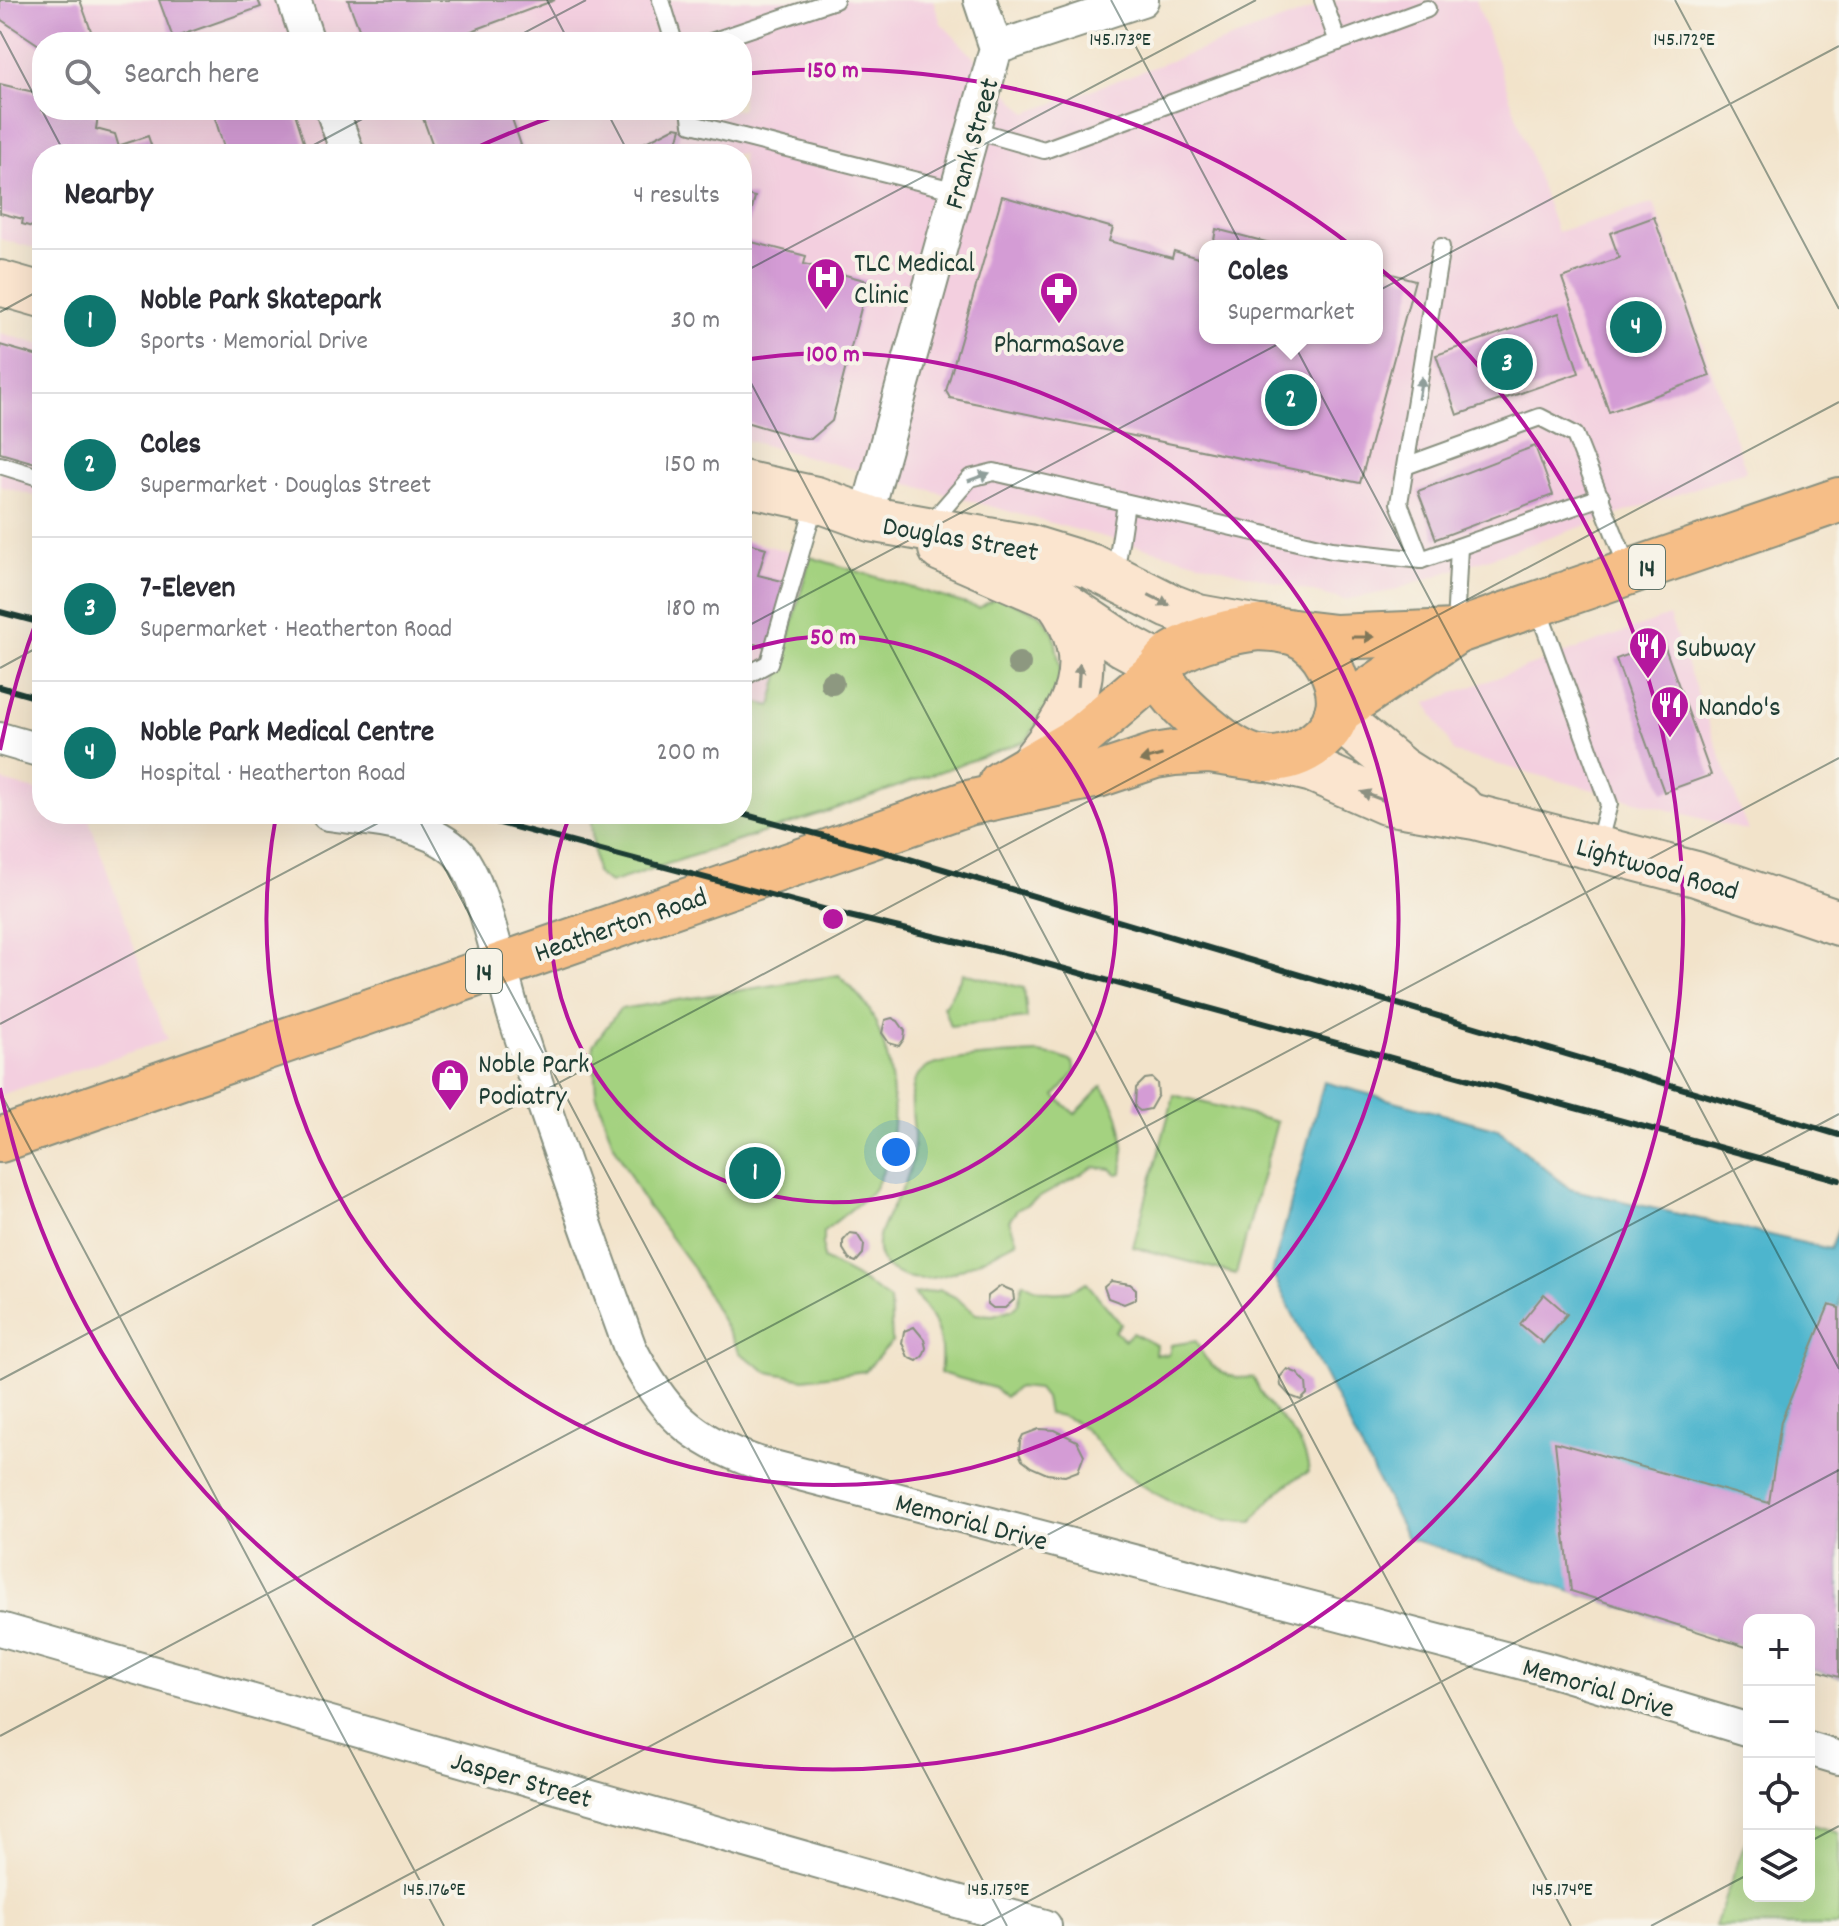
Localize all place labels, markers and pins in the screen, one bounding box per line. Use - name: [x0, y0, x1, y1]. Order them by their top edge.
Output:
- place label: TLC Medical Clinic: [854, 246, 975, 318]
- hospital icon: TLC Medical Clinic: [805, 256, 847, 311]
- pharmacy icon: PharmaSave: [1038, 270, 1080, 325]
- pin: 4: [1610, 297, 1662, 357]
- place label: PharmaSave: [994, 327, 1124, 367]
- pin: 3: [1481, 334, 1533, 394]
- pin: 2: [1265, 370, 1317, 430]
- restaurant icon: Subway: [1627, 625, 1669, 680]
- place label: Subway: [1676, 631, 1756, 671]
- restaurant icon: Nando's: [1649, 684, 1691, 739]
- place label: Nando's: [1698, 690, 1781, 730]
- centre of rings: [819, 905, 847, 933]
- place label: Noble Park Podiatry: [478, 1047, 590, 1119]
- shop icon: Noble Park Podiatry: [429, 1057, 471, 1112]
- pin: 1: [729, 1143, 781, 1203]

